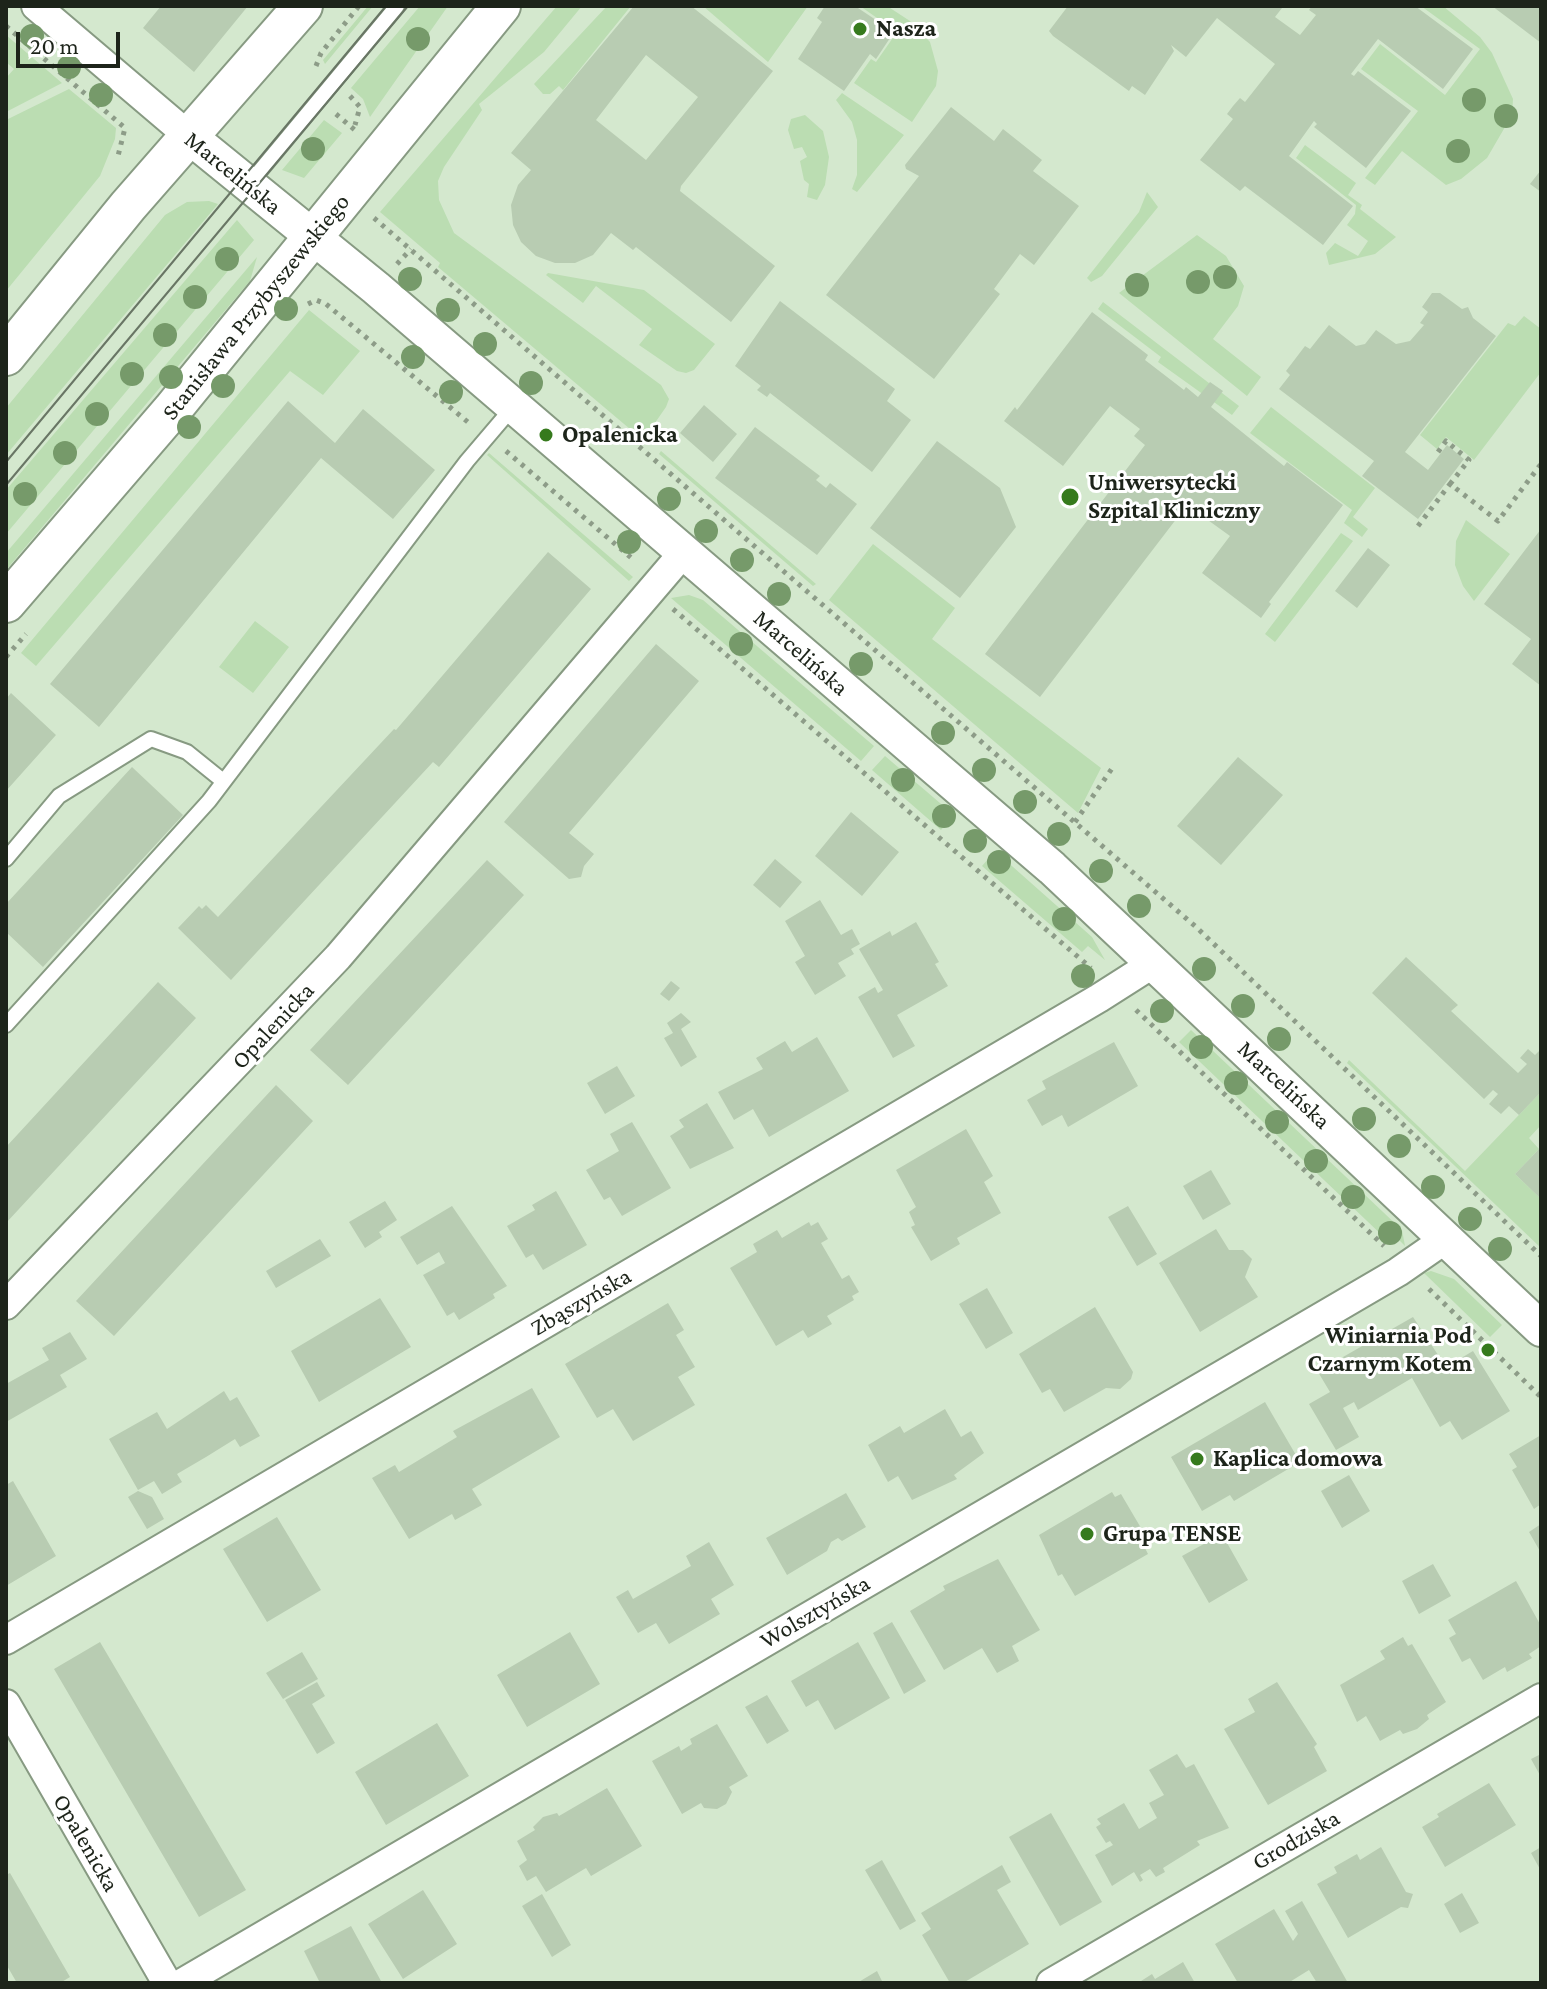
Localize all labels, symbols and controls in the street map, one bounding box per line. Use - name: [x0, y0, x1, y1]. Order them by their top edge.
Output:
- place label: Nasza: [876, 15, 936, 43]
- scale bar: [20, 16, 124, 66]
- marker: Nasza: [851, 20, 869, 38]
- text: 20 m: [30, 32, 79, 59]
- street label: Marcelińska: [179, 125, 287, 221]
- street label: Stanisława Przybyszewskiego: [156, 188, 356, 426]
- place label: Opalenicka: [562, 421, 678, 449]
- marker: Opalenicka: [537, 426, 555, 444]
- place label: Uniwersytecki Szpital Kliniczny: [1088, 469, 1260, 525]
- marker: Uniwersytecki Szpital Kliniczny: [1059, 486, 1081, 508]
- street label: Marcelińska: [747, 604, 855, 702]
- street label: Opalenicka: [226, 977, 320, 1075]
- street label: Marcelińska: [1231, 1035, 1337, 1135]
- street label: Zbąszyńska: [526, 1262, 636, 1342]
- place label: Winiarnia Pod Czarnym Kotem: [1308, 1322, 1472, 1378]
- marker: Winiarnia Pod Czarnym Kotem: [1479, 1341, 1497, 1359]
- place label: Kaplica domowa: [1213, 1445, 1383, 1473]
- marker: Kaplica domowa: [1188, 1450, 1206, 1468]
- place label: Grupa TENSE: [1103, 1520, 1241, 1548]
- marker: Grupa TENSE: [1078, 1525, 1096, 1543]
- street label: Wolsztyńska: [755, 1569, 875, 1655]
- street label: Opalenicka: [47, 1789, 125, 1897]
- street label: Grodziska: [1247, 1804, 1345, 1876]

